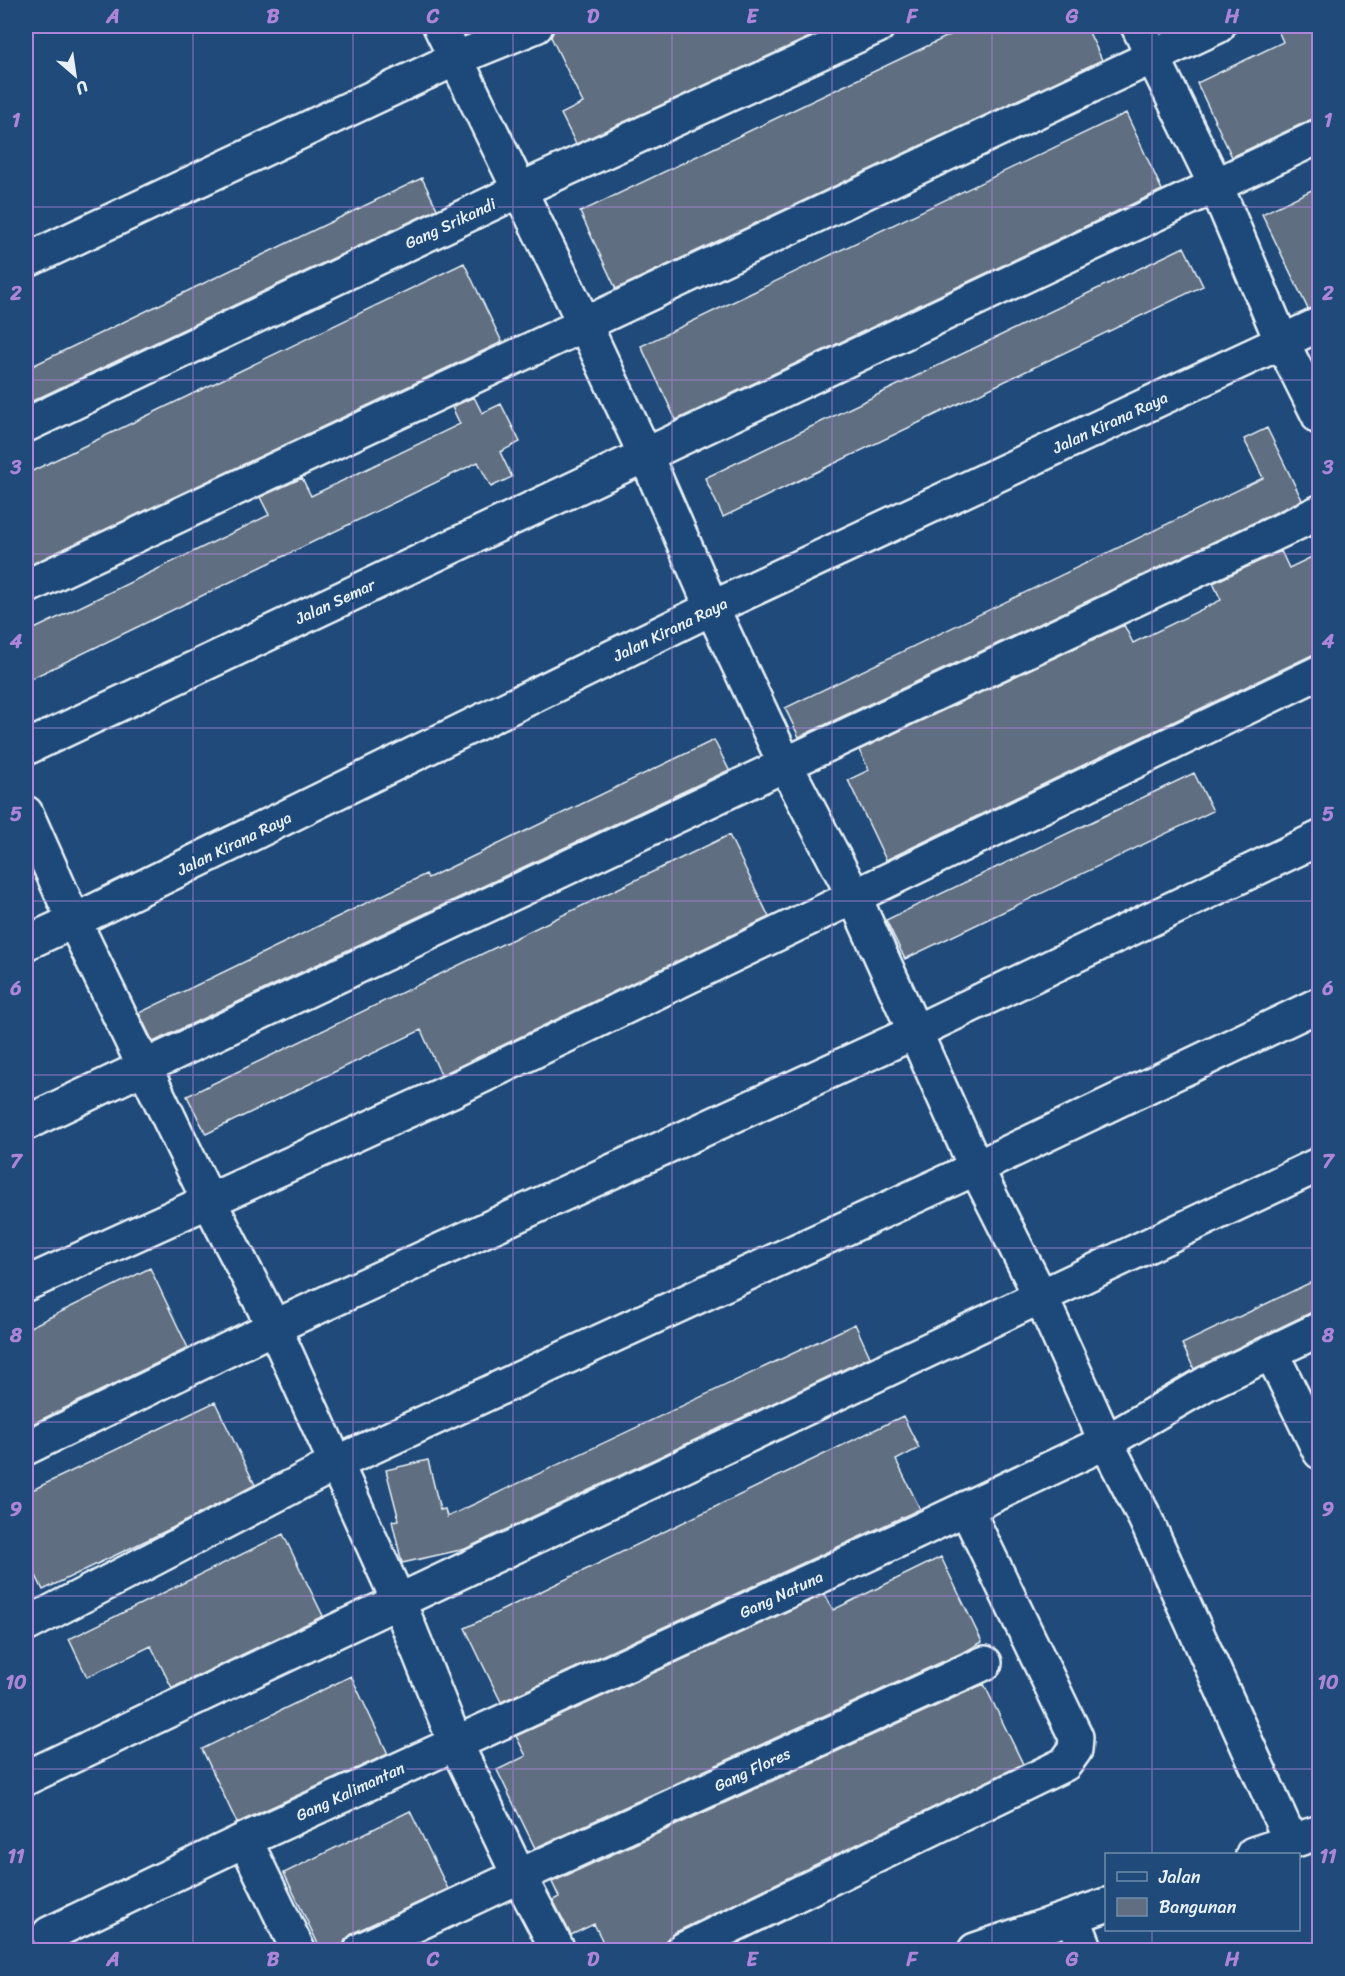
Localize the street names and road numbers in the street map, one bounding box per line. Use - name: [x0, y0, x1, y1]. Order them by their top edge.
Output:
- street label: Gang Srikandi: [400, 189, 501, 257]
- street label: Jalan Kirana Raya: [1047, 383, 1173, 462]
- street label: Jalan Semar: [289, 570, 381, 633]
- street label: Jalan Kirana Raya: [607, 589, 733, 670]
- street label: Jalan Kirana Raya: [171, 803, 297, 884]
- street label: Gang Natuna: [734, 1562, 828, 1627]
- street label: Gang Flores: [709, 1739, 796, 1800]
- street label: Gang Kalimantan: [291, 1753, 410, 1829]

